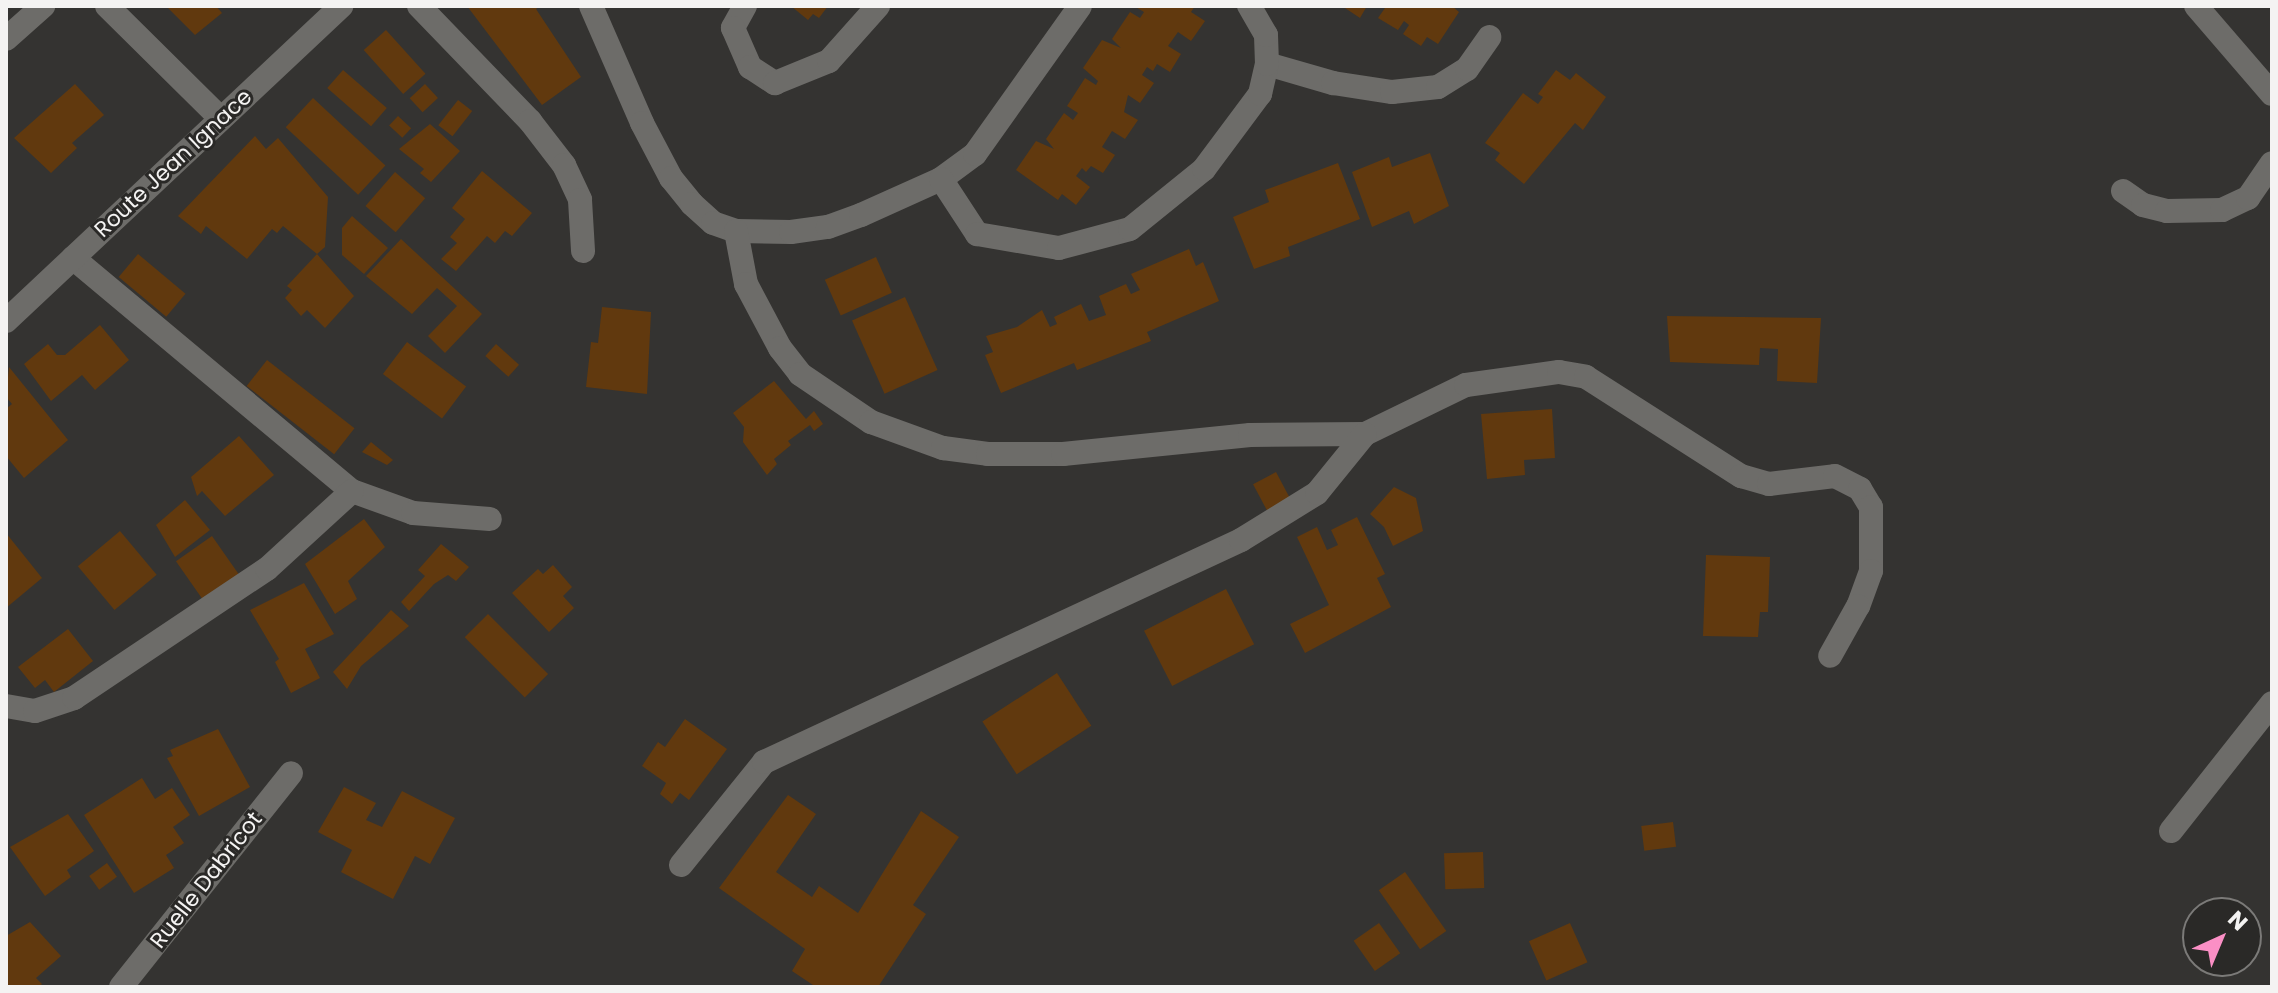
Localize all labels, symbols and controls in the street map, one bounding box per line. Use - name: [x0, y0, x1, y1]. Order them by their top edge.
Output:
- street label: Route Jean Ignace: [89, 83, 257, 243]
- street label: Ruelle Dabricot: [145, 807, 267, 953]
- north arrow: [2182, 897, 2262, 977]
- text: N: [2221, 904, 2254, 938]

